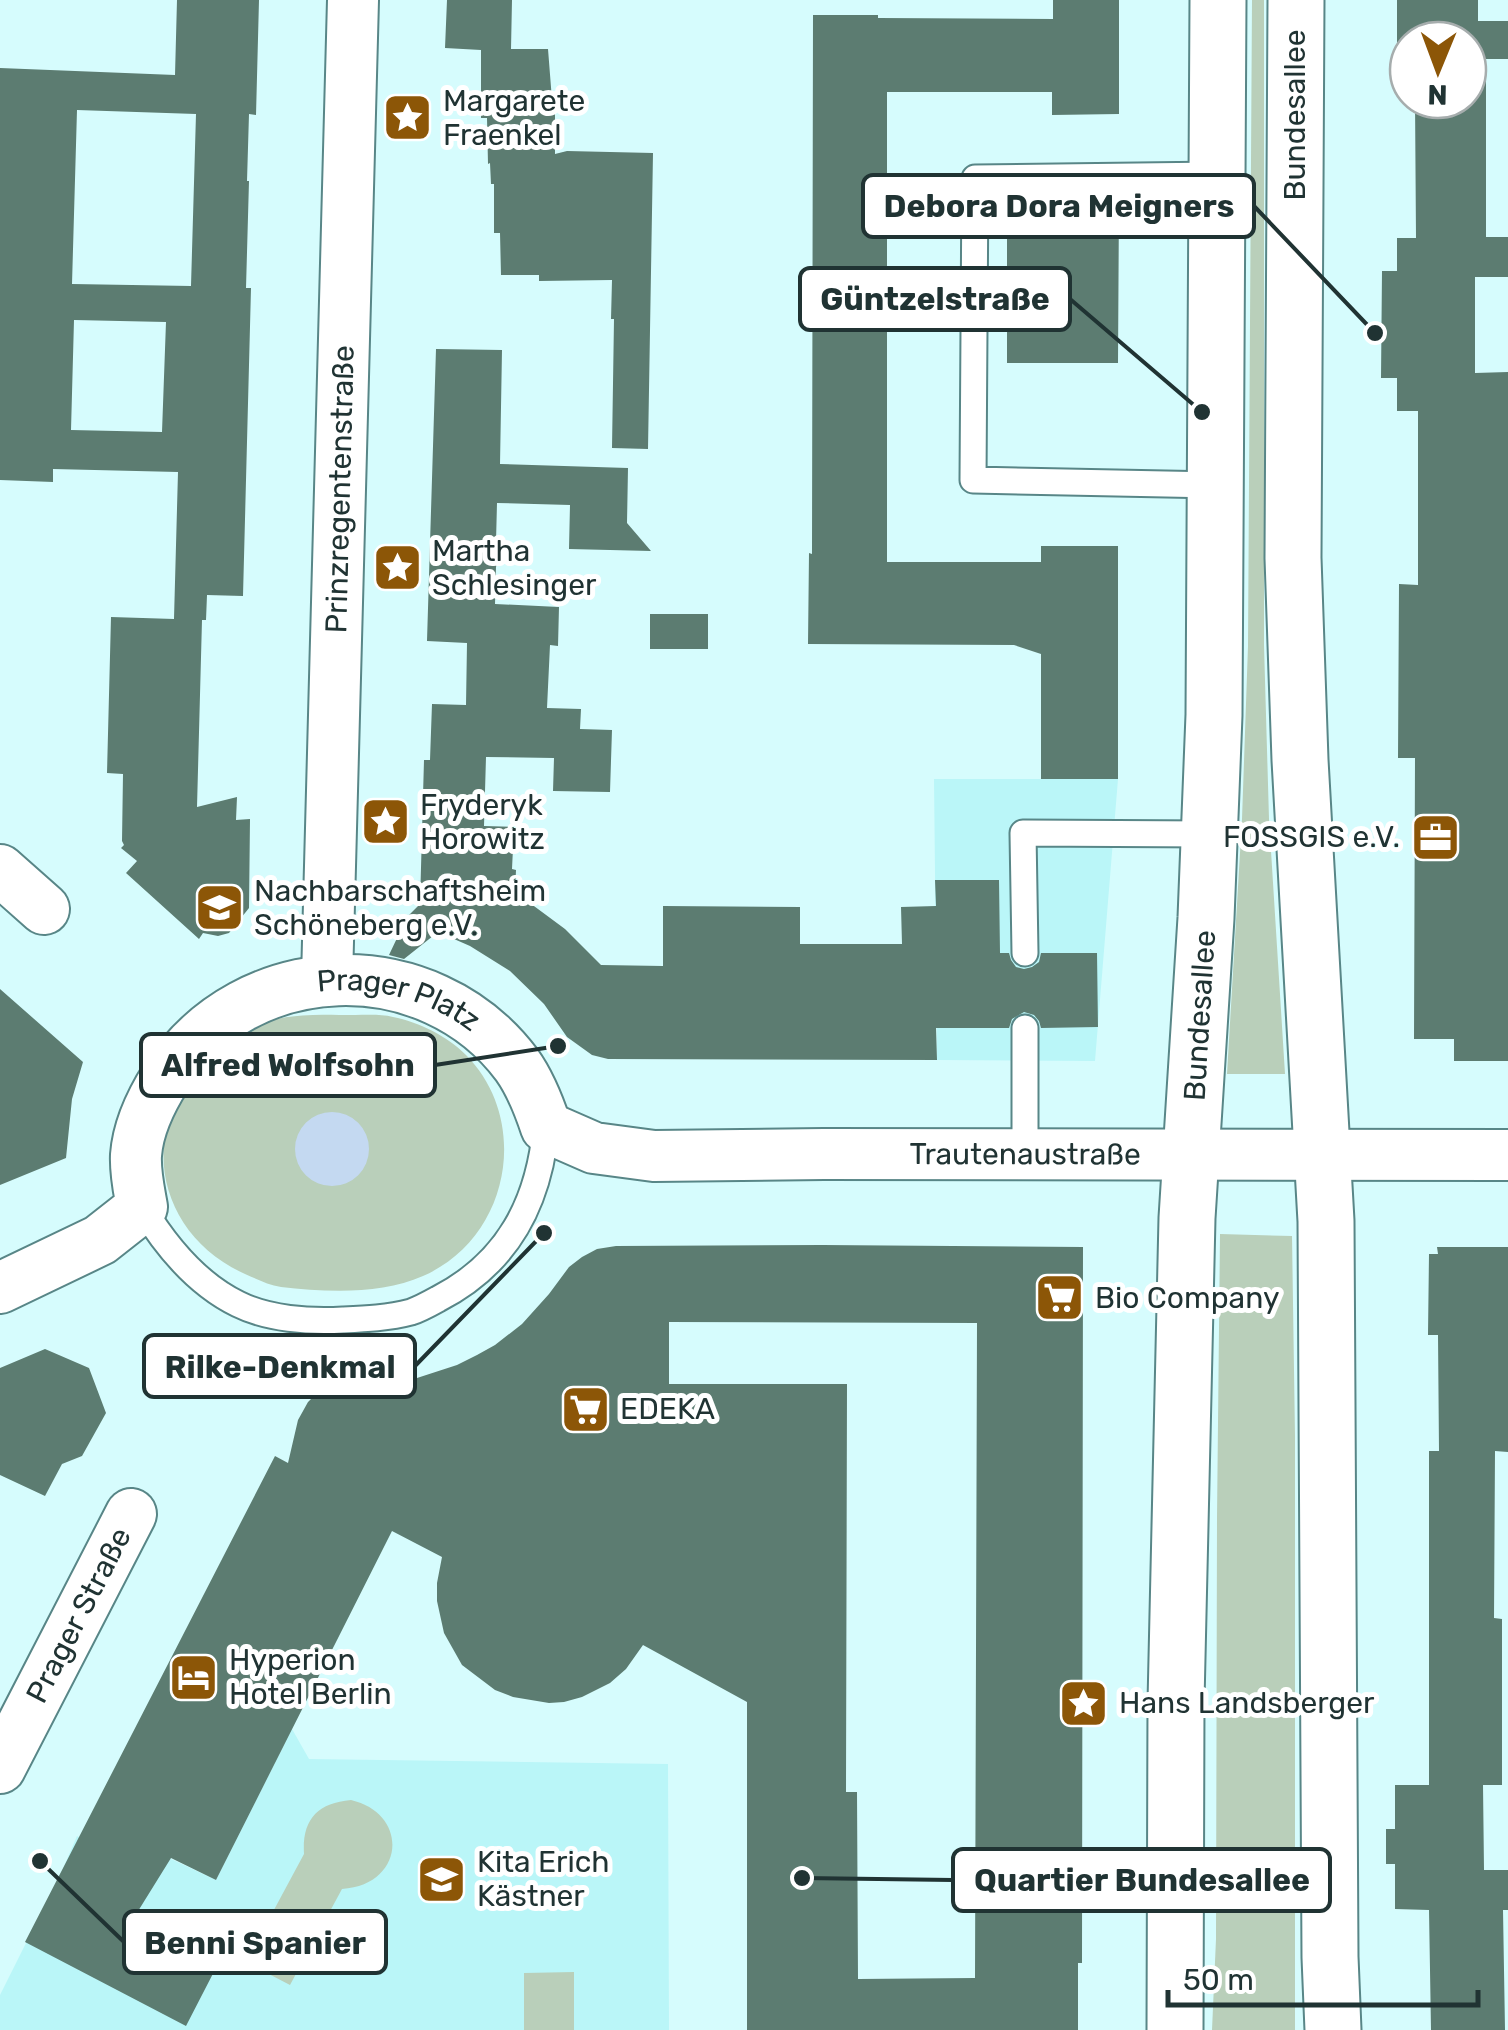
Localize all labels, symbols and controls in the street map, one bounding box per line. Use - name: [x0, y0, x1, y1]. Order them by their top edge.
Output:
- north arrow: [1388, 20, 1488, 120]
- street label: Bundesallee: [1277, 30, 1313, 200]
- text: N: [1427, 78, 1448, 111]
- place label: Margarete Fraenkel: [443, 83, 585, 153]
- place icon: Margarete Fraenkel: [382, 92, 434, 144]
- callout: Debora Dora Meigners: [863, 175, 1254, 237]
- text: Debora Dora Meigners: [884, 187, 1234, 225]
- callout: Güntzelstraße: [800, 268, 1070, 330]
- text: Güntzelstraße: [820, 280, 1050, 318]
- street label: Prinzregentenstraße: [318, 345, 362, 634]
- place label: Martha Schlesinger: [432, 533, 597, 603]
- place icon: Martha Schlesinger: [371, 542, 423, 594]
- place label: Fryderyk Horowitz: [420, 787, 545, 857]
- place icon: Fryderyk Horowitz: [359, 796, 411, 848]
- office icon: FOSSGIS e.V.: [1409, 811, 1461, 863]
- place label: FOSSGIS e.V.: [1223, 819, 1400, 855]
- place label: Nachbarschaftsheim Schöneberg e.V.: [254, 873, 546, 943]
- school or university icon: Nachbarschaftsheim Schöneberg e.V.: [193, 882, 245, 934]
- street label: Bundesallee: [1176, 929, 1223, 1102]
- street label: Prager Platz: [315, 962, 487, 1039]
- callout: Alfred Wolfsohn: [141, 1034, 435, 1096]
- text: Alfred Wolfsohn: [161, 1046, 415, 1084]
- street label: Trautenaustraße: [909, 1136, 1141, 1172]
- supermarket icon: Bio Company: [1034, 1272, 1086, 1324]
- place label: Bio Company: [1095, 1280, 1279, 1316]
- callout: Rilke-Denkmal: [144, 1335, 415, 1397]
- text: Rilke-Denkmal: [164, 1348, 396, 1386]
- supermarket icon: EDEKA: [559, 1383, 611, 1435]
- place label: EDEKA: [620, 1391, 715, 1427]
- street label: Prager Straße: [19, 1521, 139, 1709]
- place label: Hyperion Hotel Berlin: [229, 1642, 392, 1712]
- hotel icon: Hyperion Hotel Berlin: [168, 1651, 220, 1703]
- place icon: Hans Landsberger: [1058, 1677, 1110, 1729]
- place label: Hans Landsberger: [1119, 1685, 1375, 1721]
- place label: Kita Erich Kästner: [477, 1844, 610, 1914]
- callout: Quartier Bundesallee: [953, 1849, 1330, 1911]
- school or university icon: Kita Erich Kästner: [416, 1853, 468, 1905]
- text: Quartier Bundesallee: [974, 1861, 1310, 1899]
- callout: Benni Spanier: [124, 1911, 386, 1973]
- text: Benni Spanier: [144, 1924, 367, 1962]
- scale bar: [1168, 1945, 1478, 2007]
- text: 50 m: [1183, 1962, 1254, 1998]

